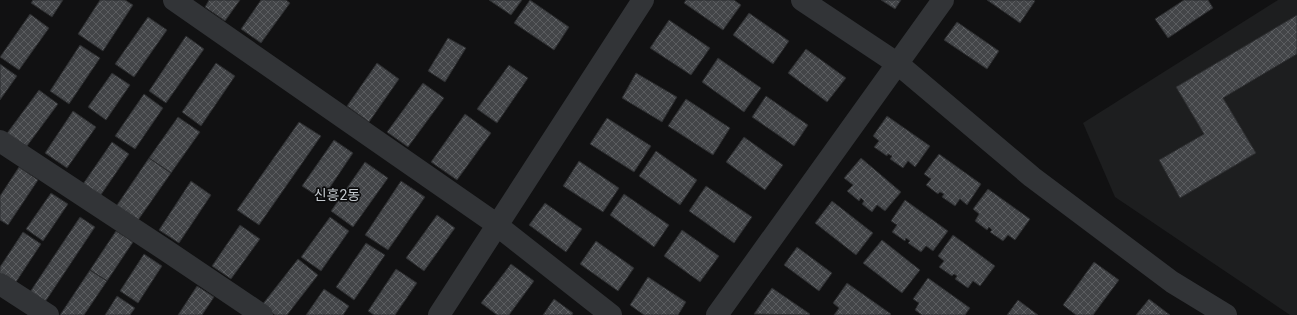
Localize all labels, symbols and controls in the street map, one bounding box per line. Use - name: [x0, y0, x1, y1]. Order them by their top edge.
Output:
- district label: 신흥2동: [314, 187, 360, 203]

